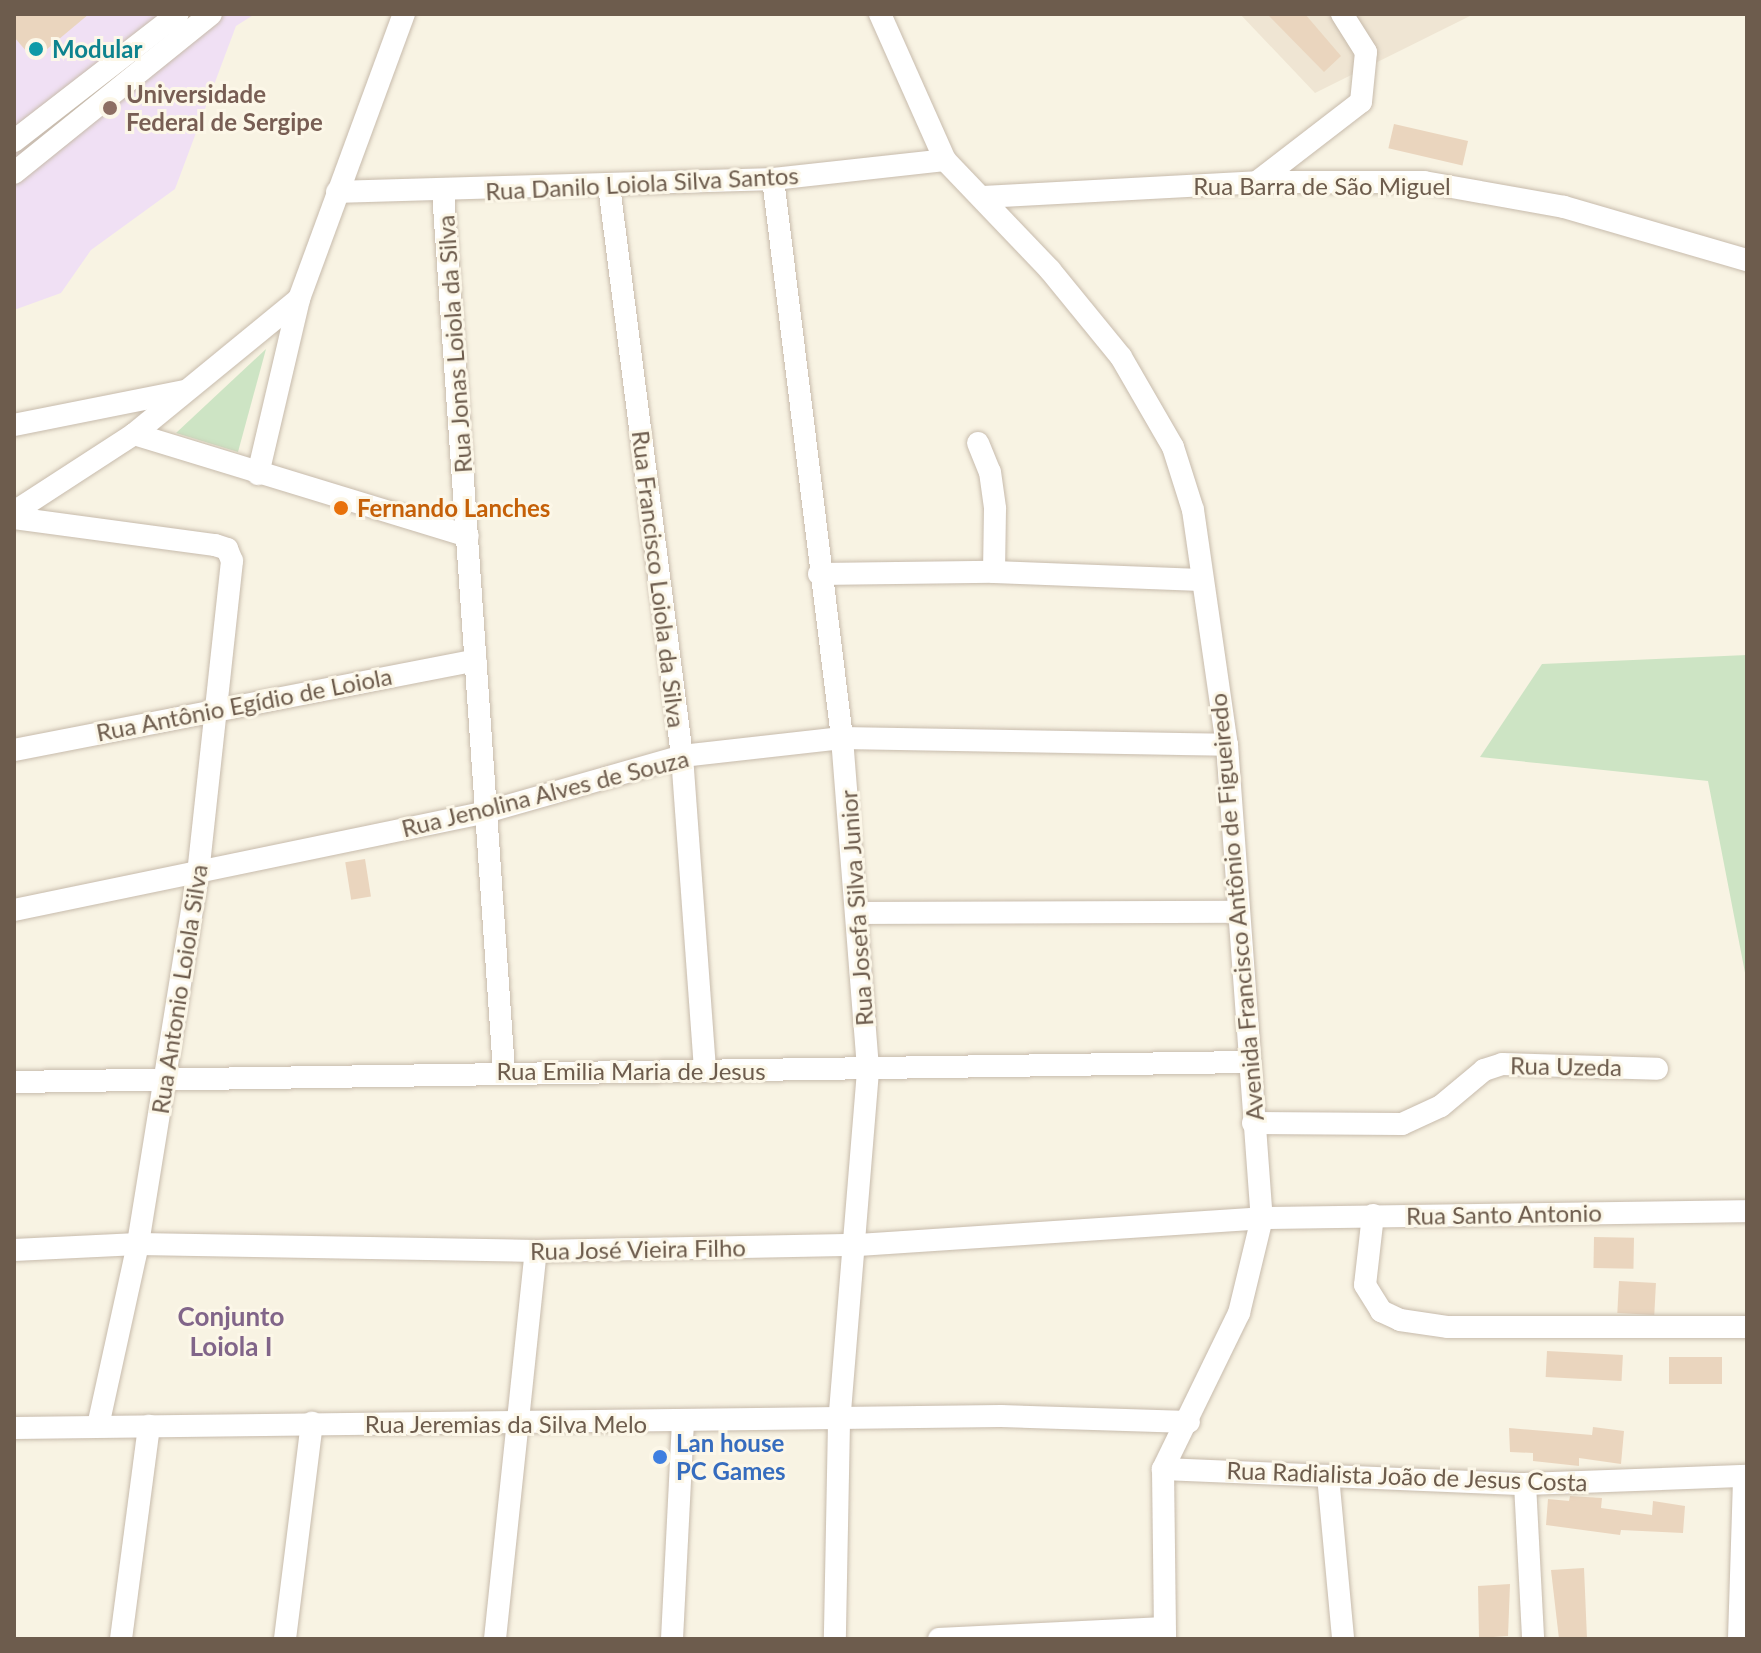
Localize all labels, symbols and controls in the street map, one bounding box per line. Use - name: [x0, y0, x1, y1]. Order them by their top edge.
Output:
- place label: Modular: [52, 35, 142, 63]
- marker: Modular: [27, 40, 45, 58]
- place label: Universidade Federal de Sergipe: [126, 80, 323, 136]
- marker: Universidade Federal de Sergipe: [101, 99, 119, 117]
- street label: Rua Danilo Loiola Silva Santos: [485, 160, 799, 206]
- street label: Rua Barra de São Miguel: [1193, 172, 1451, 200]
- street label: Rua Jonas Loiola da Silva: [431, 214, 477, 474]
- street label: Rua Francisco Loiola da Silva: [626, 429, 692, 729]
- place label: Fernando Lanches: [357, 494, 550, 522]
- marker: Fernando Lanches: [332, 499, 350, 517]
- street label: Rua Antônio Egídio de Loiola: [93, 661, 395, 747]
- street label: Avenida Francisco Antônio de Figueiredo: [1203, 692, 1269, 1122]
- street label: Rua Jenolina Alves de Souza: [398, 743, 692, 843]
- street label: Rua Josefa Silva Junior: [833, 788, 879, 1028]
- street label: Rua Antonio Loiola Silva: [145, 862, 213, 1116]
- street label: Rua Uzeda: [1510, 1051, 1622, 1081]
- street label: Rua Emilia Maria de Jesus: [496, 1057, 766, 1085]
- street label: Rua Santo Antonio: [1405, 1198, 1603, 1230]
- street label: Rua José Vieira Filho: [529, 1233, 747, 1265]
- district label: Conjunto Loiola I: [178, 1301, 284, 1362]
- street label: Rua Jeremias da Silva Melo: [364, 1410, 648, 1438]
- place label: Lan house PC Games: [676, 1429, 786, 1485]
- marker: Lan house PC Games: [651, 1448, 669, 1466]
- street label: Rua Radialista João de Jesus Costa: [1225, 1455, 1589, 1497]

